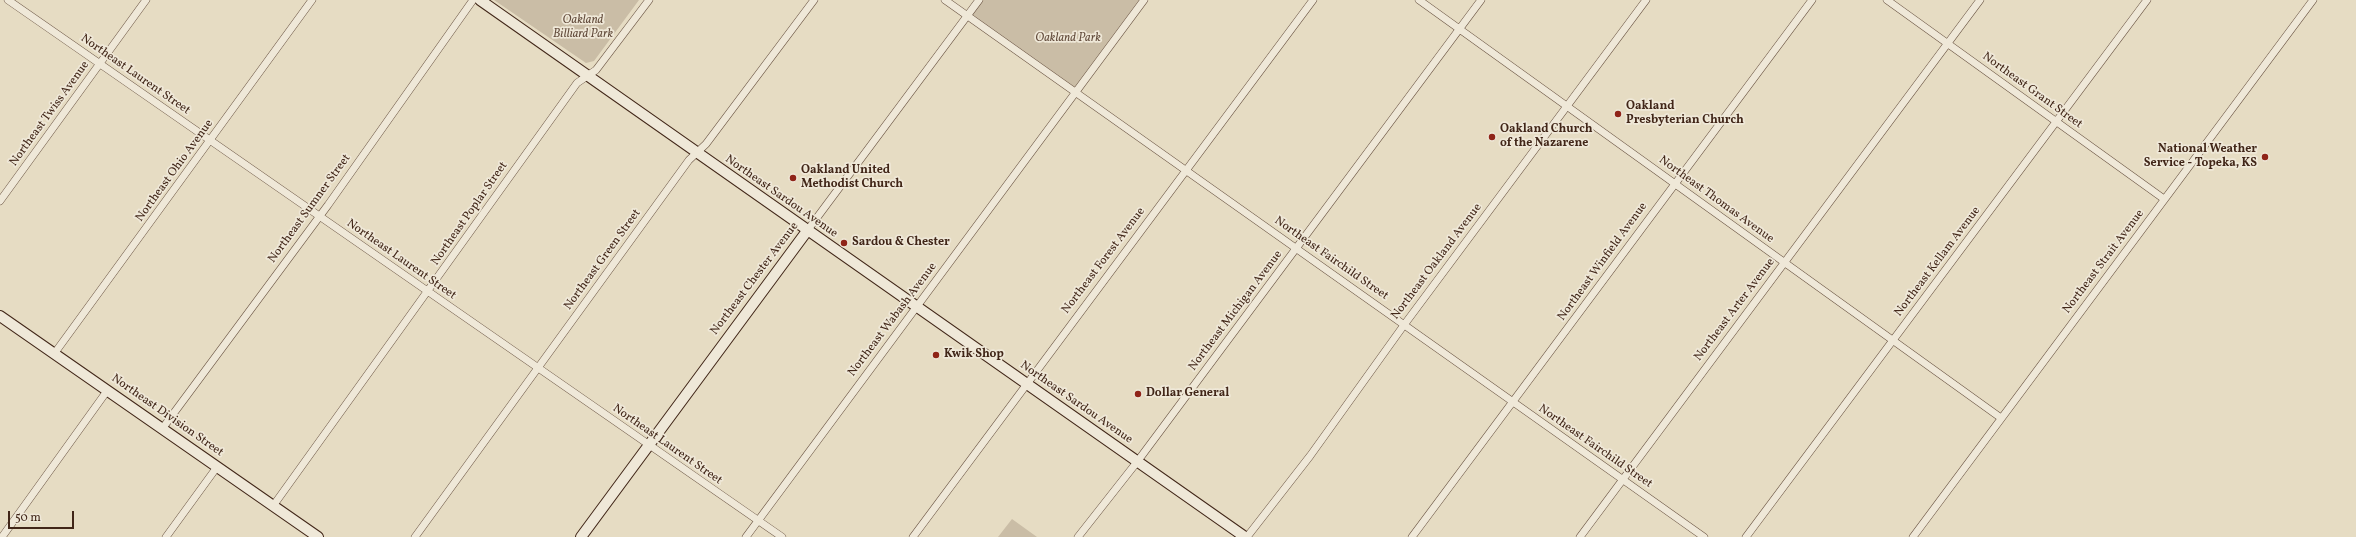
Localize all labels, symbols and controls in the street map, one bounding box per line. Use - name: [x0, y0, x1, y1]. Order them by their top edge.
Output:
- park label: Oakland Billiard Park: [553, 14, 613, 42]
- street label: Northeast Laurent Street: [77, 32, 193, 118]
- park label: Oakland Park: [1035, 32, 1101, 46]
- street label: Northeast Grant Street: [1979, 50, 2085, 132]
- street label: Northeast Twiss Avenue: [7, 59, 93, 169]
- place label: Oakland Presbyterian Church: [1626, 100, 1744, 128]
- marker: Oakland Presbyterian Church: [1613, 109, 1623, 119]
- street label: Northeast Ohio Avenue: [133, 117, 217, 225]
- place label: Oakland Church of the Nazarene: [1500, 123, 1592, 151]
- marker: Oakland Church of the Nazarene: [1487, 132, 1497, 142]
- place label: National Weather Service - Topeka, KS: [2144, 143, 2257, 171]
- street label: Northeast Sumner Street: [266, 152, 354, 266]
- marker: National Weather Service - Topeka, KS: [2260, 152, 2270, 162]
- street label: Northeast Sardou Avenue: [722, 153, 840, 241]
- street label: Northeast Thomas Avenue: [1656, 153, 1776, 247]
- street label: Northeast Poplar Street: [429, 159, 511, 269]
- place label: Oakland United Methodist Church: [801, 164, 903, 192]
- marker: Oakland United Methodist Church: [788, 173, 798, 183]
- street label: Northeast Winfield Avenue: [1555, 200, 1651, 324]
- street label: Northeast Oakland Avenue: [1389, 201, 1485, 323]
- street label: Northeast Kellam Avenue: [1892, 204, 1984, 320]
- street label: Northeast Forest Avenue: [1059, 205, 1149, 317]
- street label: Northeast Green Street: [562, 207, 644, 313]
- street label: Northeast Strait Avenue: [2060, 207, 2148, 317]
- street label: Northeast Fairchild Street: [1271, 214, 1391, 304]
- street label: Northeast Laurent Street: [343, 217, 459, 303]
- street label: Northeast Chester Avenue: [708, 220, 802, 338]
- place label: Sardou & Chester: [852, 236, 950, 250]
- marker: Sardou & Chester: [839, 238, 849, 248]
- street label: Northeast Michigan Avenue: [1186, 248, 1286, 374]
- street label: Northeast Arter Avenue: [1692, 256, 1778, 364]
- street label: Northeast Wabash Avenue: [846, 260, 940, 380]
- place label: Kwik Shop: [944, 348, 1004, 362]
- marker: Kwik Shop: [931, 350, 941, 360]
- street label: Northeast Sardou Avenue: [1017, 359, 1135, 447]
- street label: Northeast Division Street: [108, 372, 226, 460]
- place label: Dollar General: [1146, 387, 1229, 401]
- marker: Dollar General: [1133, 389, 1143, 399]
- street label: Northeast Laurent Street: [609, 402, 725, 488]
- street label: Northeast Fairchild Street: [1535, 402, 1655, 492]
- scale bar: [10, 503, 76, 529]
- text: 50 m: [15, 510, 41, 526]

